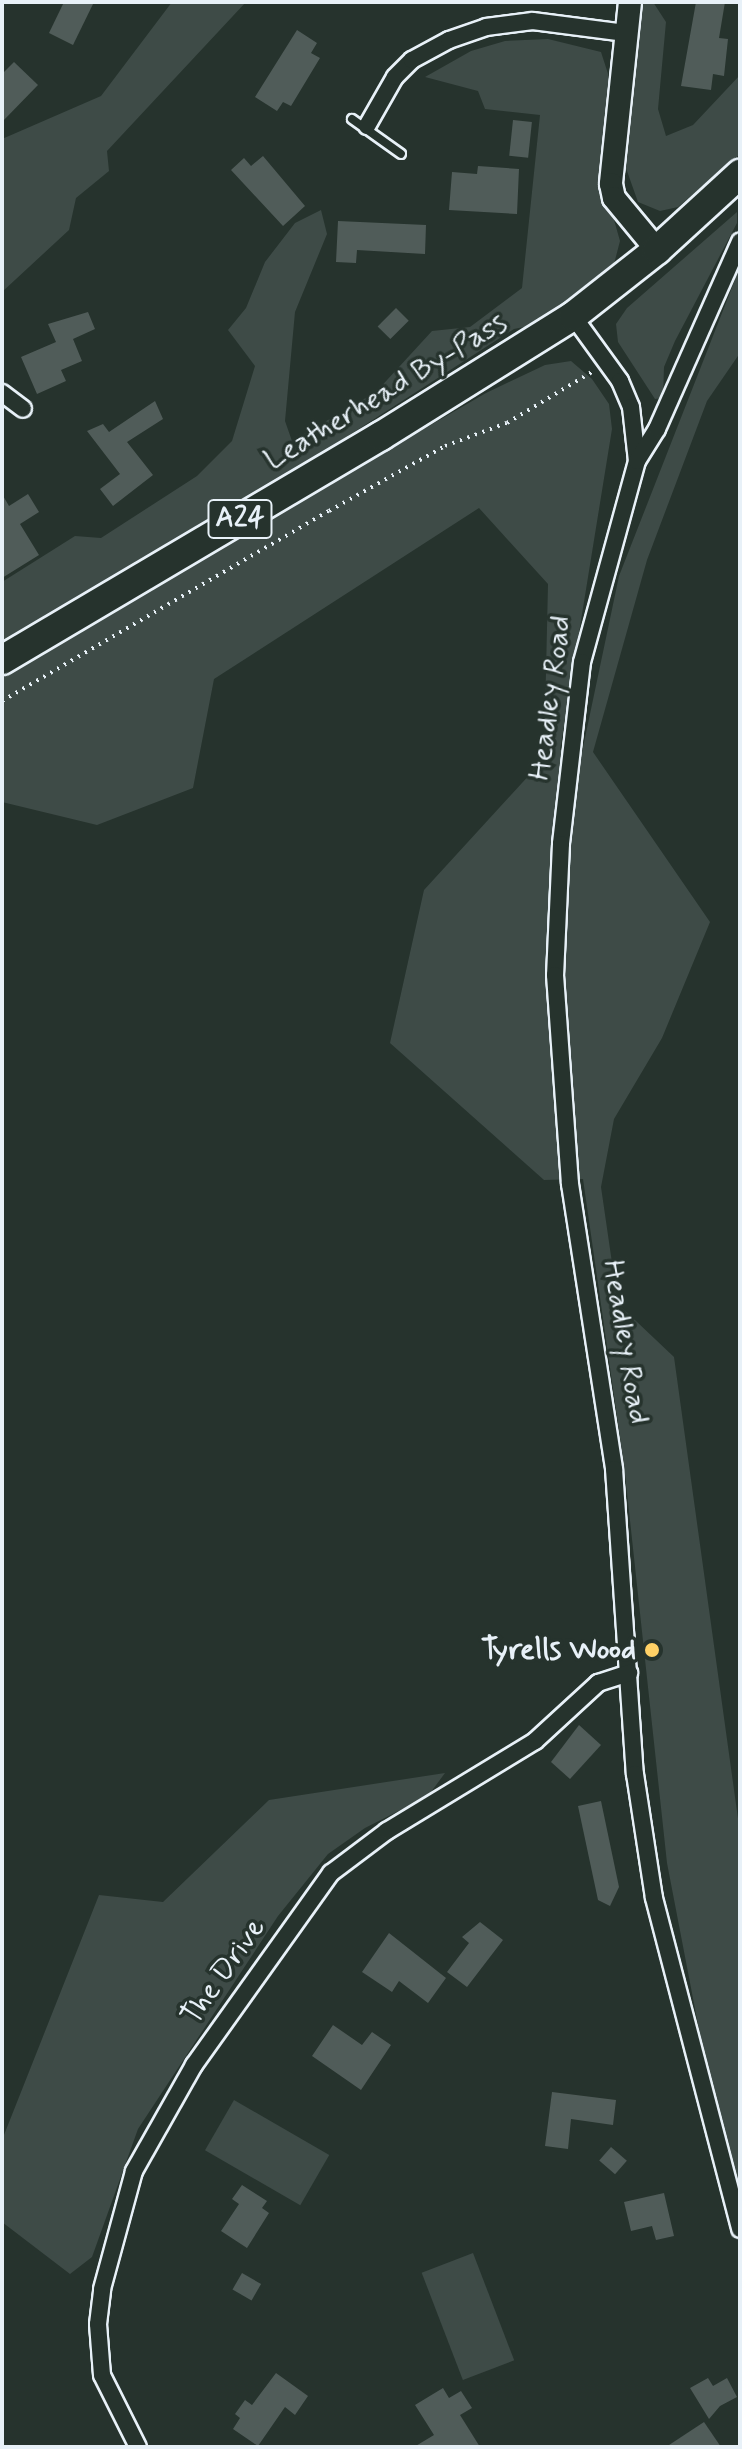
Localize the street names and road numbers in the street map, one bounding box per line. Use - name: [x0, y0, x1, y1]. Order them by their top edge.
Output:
- street label: Leatherhead By-Pass: [258, 305, 514, 479]
- road number: A24: [206, 495, 274, 543]
- street label: Headley Road: [522, 613, 580, 783]
- street label: Headley Road: [594, 1257, 656, 1427]
- street label: The Drive: [175, 1913, 273, 2031]

